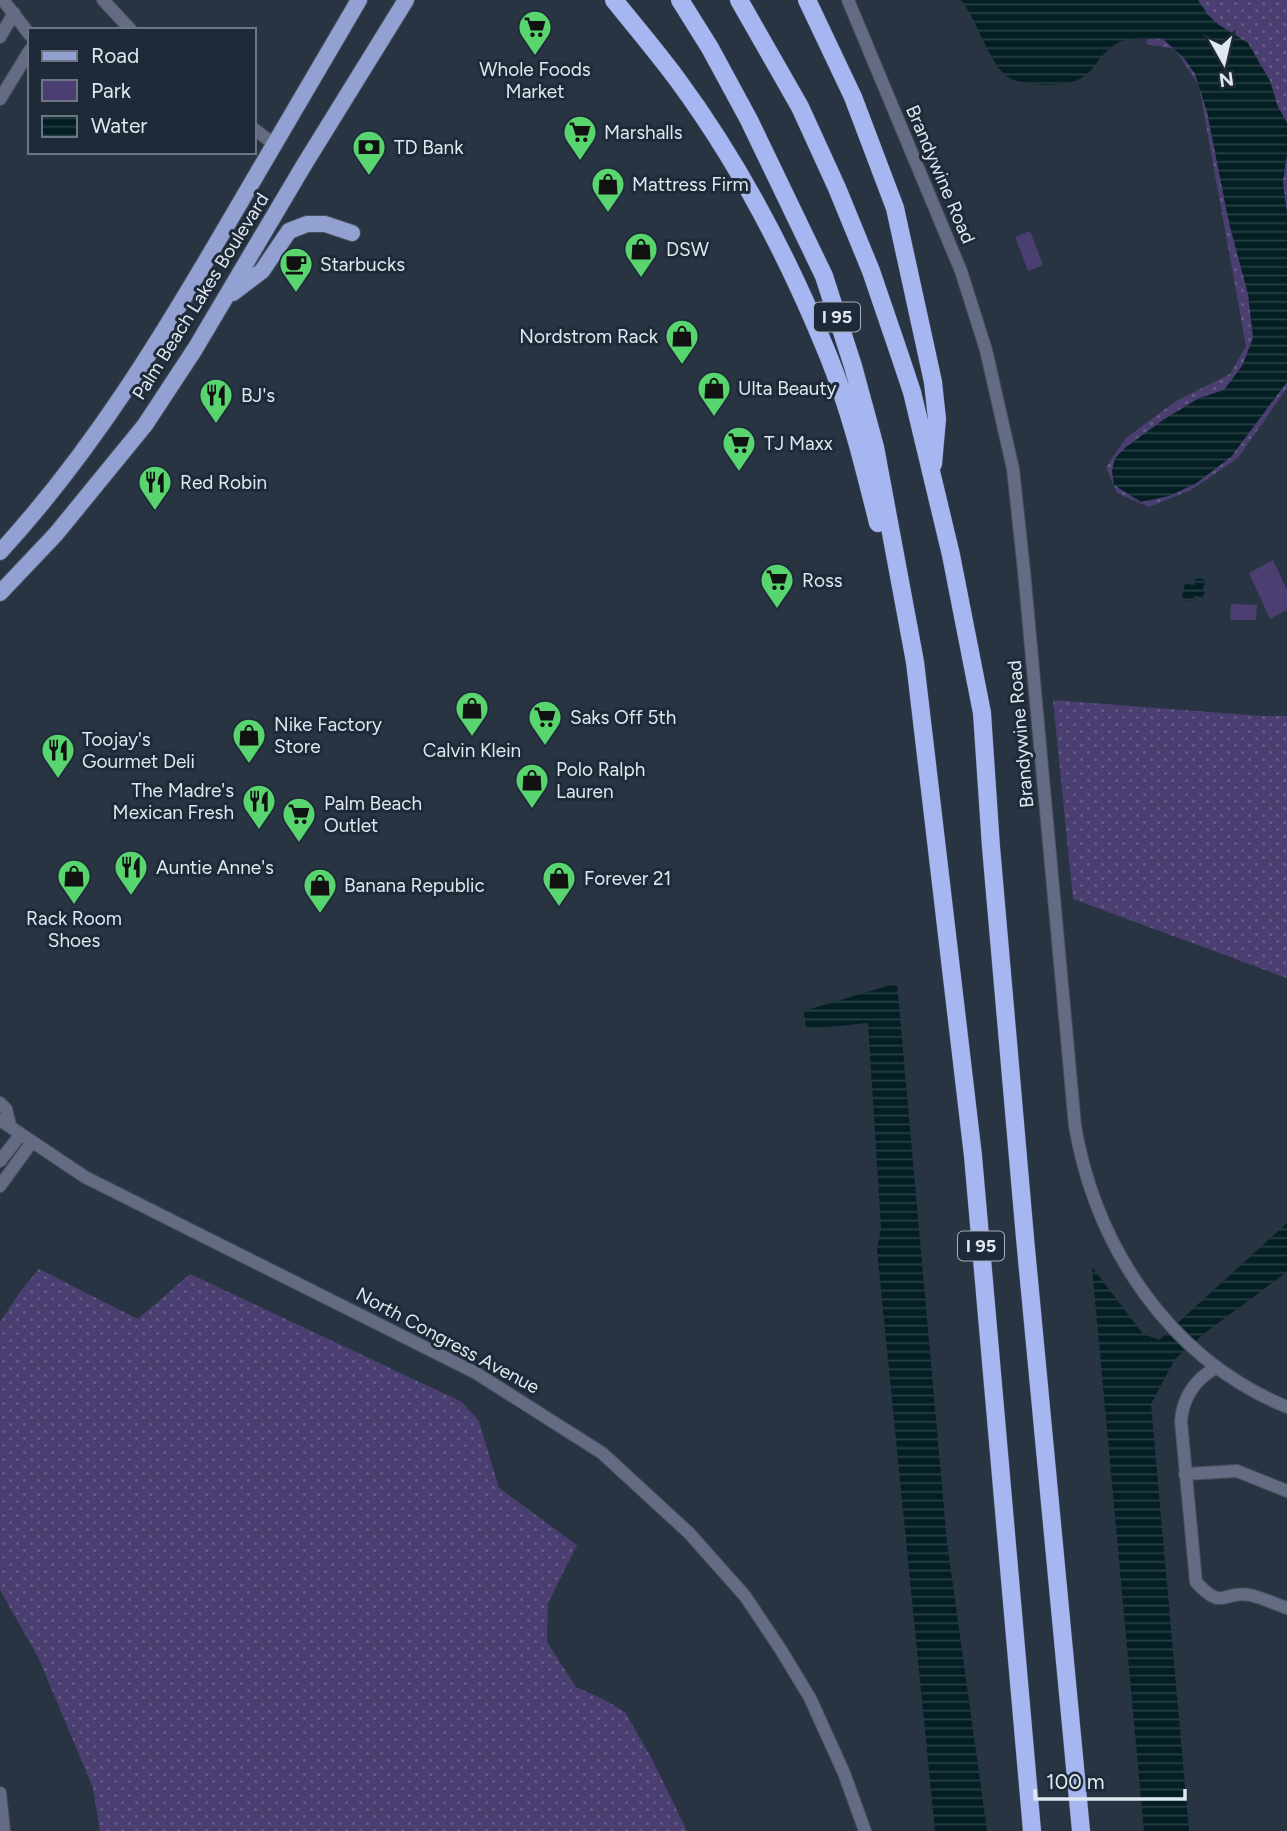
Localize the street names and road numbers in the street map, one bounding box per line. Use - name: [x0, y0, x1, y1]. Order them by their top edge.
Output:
- street label: Brandywine Road: [901, 102, 980, 247]
- street label: Palm Beach Lakes Boulevard: [127, 189, 274, 404]
- road number: I 95: [814, 302, 860, 332]
- street label: Brandywine Road: [1003, 659, 1038, 809]
- road number: I 95: [958, 1232, 1004, 1260]
- street label: North Congress Avenue: [352, 1282, 543, 1399]

